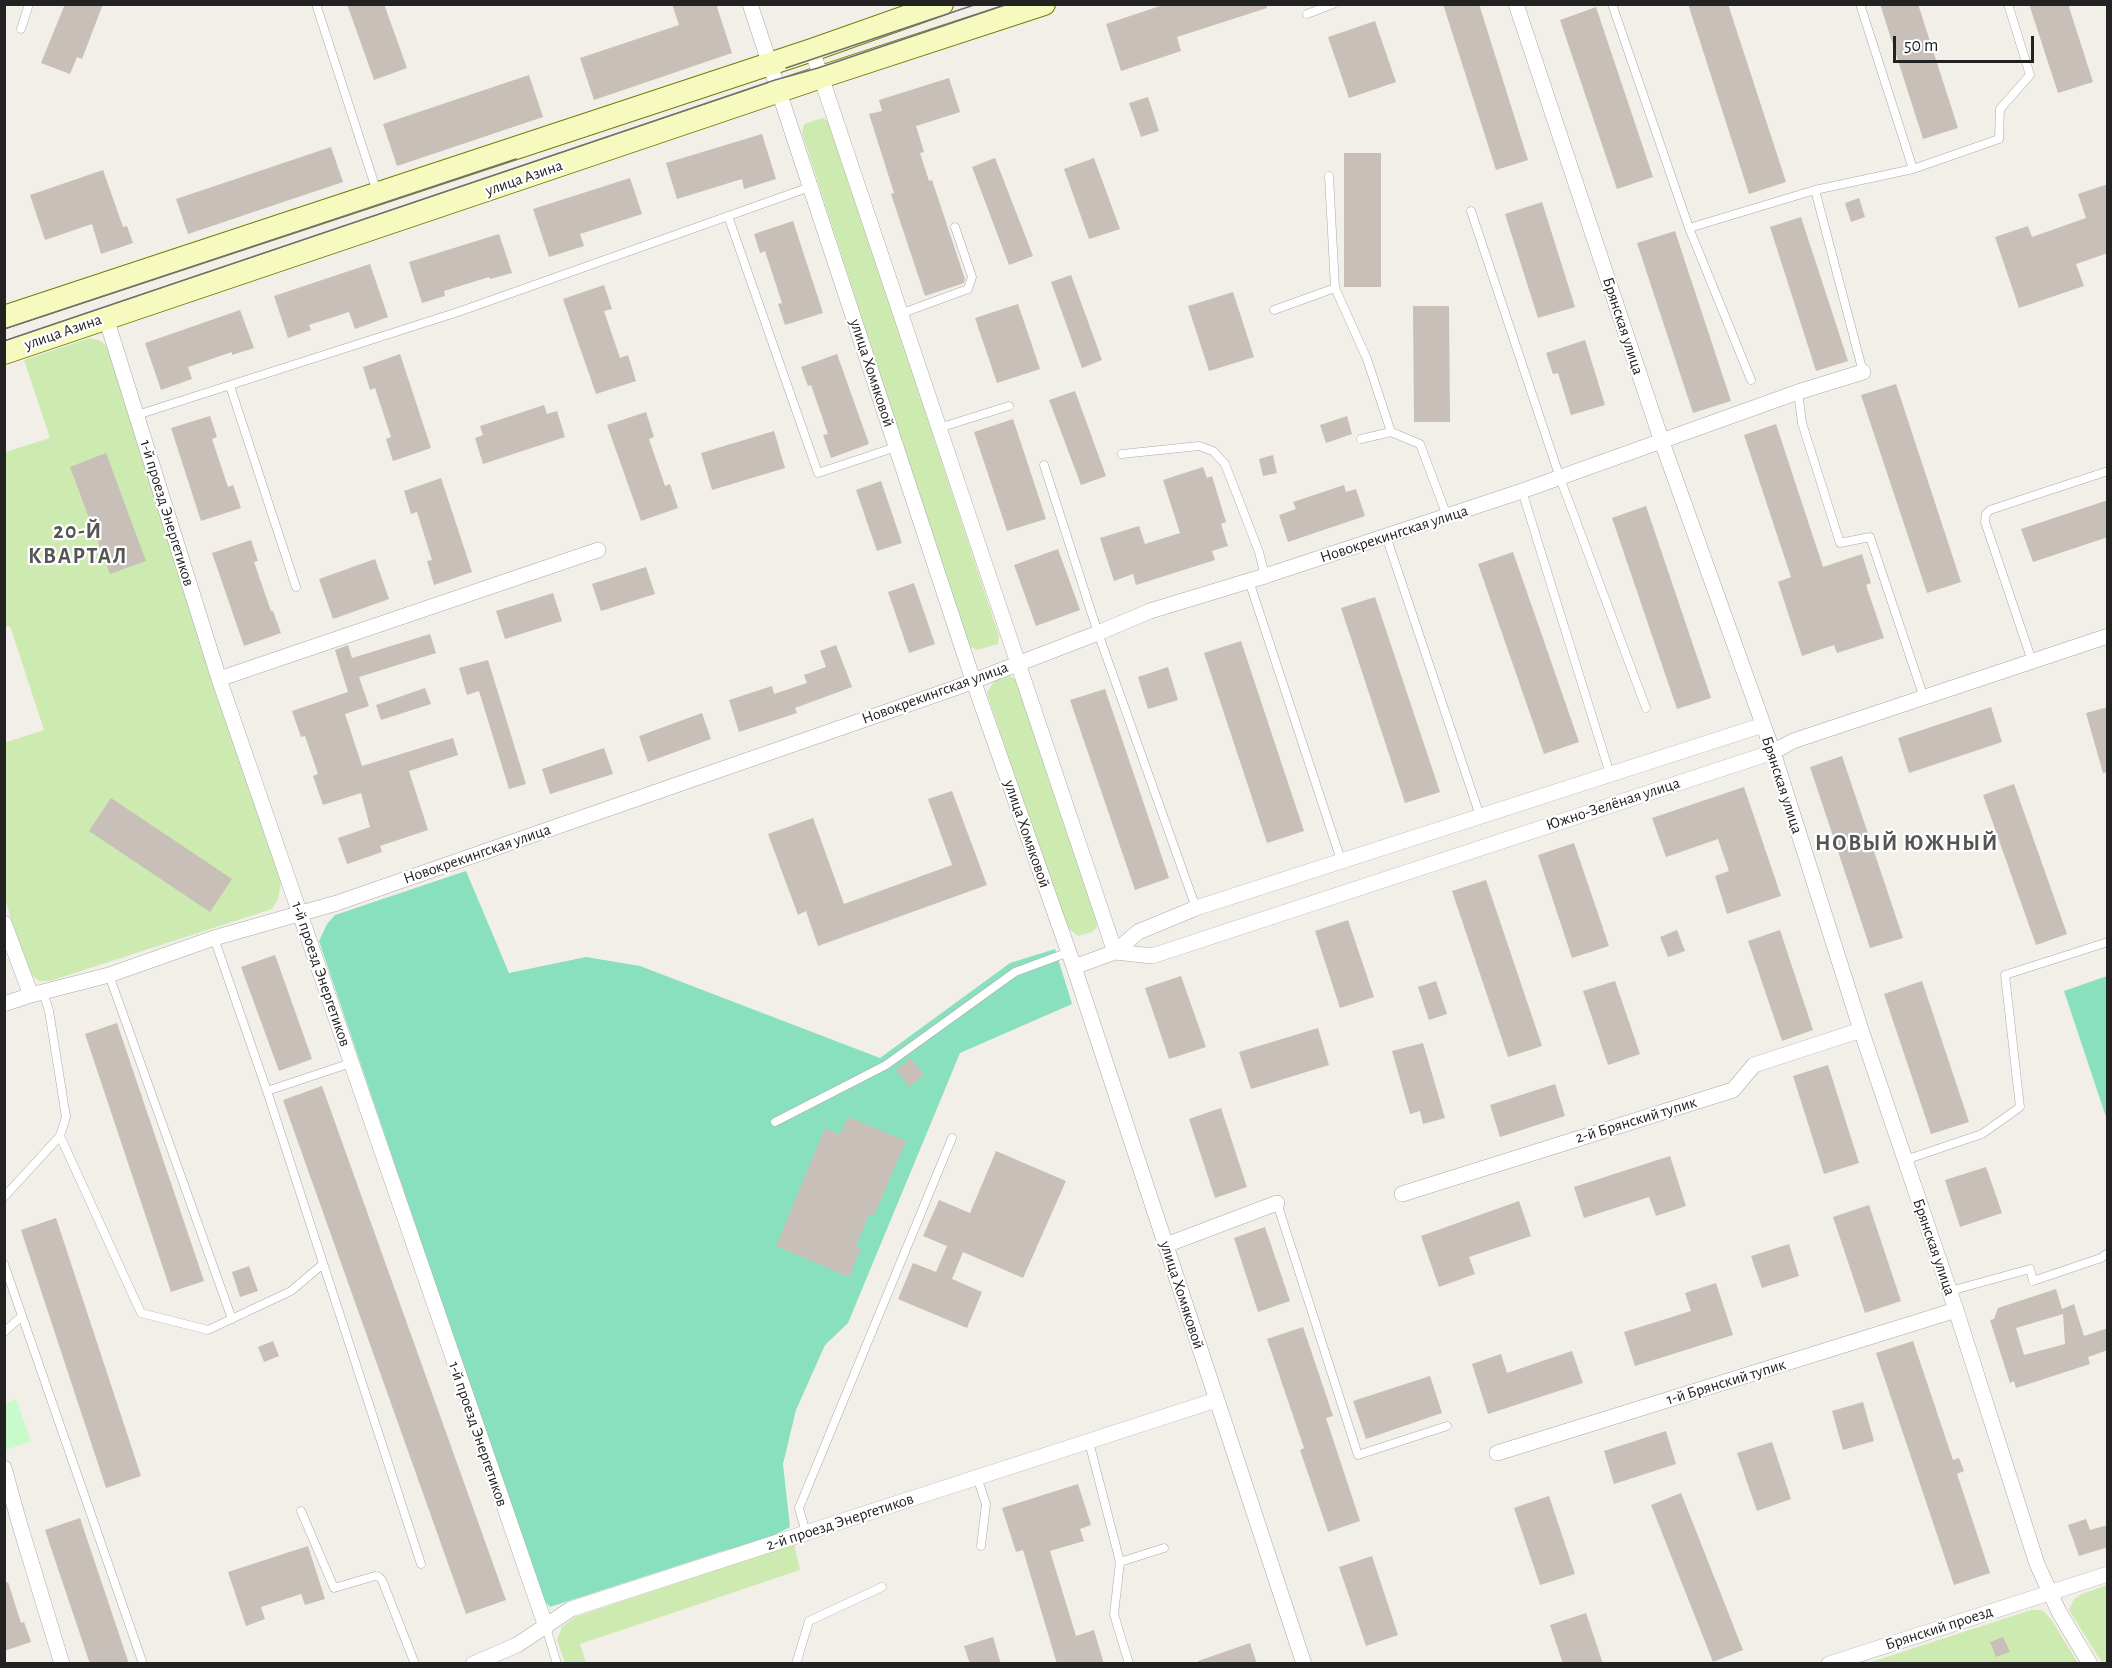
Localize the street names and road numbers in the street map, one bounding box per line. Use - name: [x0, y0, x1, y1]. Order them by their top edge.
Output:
- street label: улица Азина: [483, 156, 565, 200]
- street label: Брянская улица: [1598, 275, 1648, 377]
- street label: улица Азина: [22, 310, 104, 354]
- street label: улица Хомяковой: [845, 316, 899, 430]
- street label: 1-й проезд Энергетиков: [136, 437, 198, 589]
- street label: Новокрекингская улица: [1318, 501, 1470, 567]
- street label: Новокрекингская улица: [859, 658, 1011, 728]
- street label: Брянская улица: [1757, 734, 1807, 836]
- street label: Южно-Зелёная улица: [1544, 773, 1682, 835]
- street label: улица Хомяковой: [1000, 778, 1054, 890]
- street label: Новокрекингская улица: [401, 820, 553, 888]
- street label: 1-й проезд Энергетиков: [287, 899, 355, 1049]
- street label: 2-й Брянский тупик: [1573, 1092, 1699, 1148]
- street label: Брянская улица: [1908, 1196, 1960, 1298]
- street label: улица Хомяковой: [1155, 1238, 1209, 1352]
- street label: 1-й Брянский тупик: [1664, 1355, 1788, 1409]
- street label: 1-й проезд Энергетиков: [444, 1359, 512, 1509]
- street label: 2-й проезд Энергетиков: [764, 1489, 916, 1555]
- street label: Брянский проезд: [1883, 1602, 1995, 1654]

